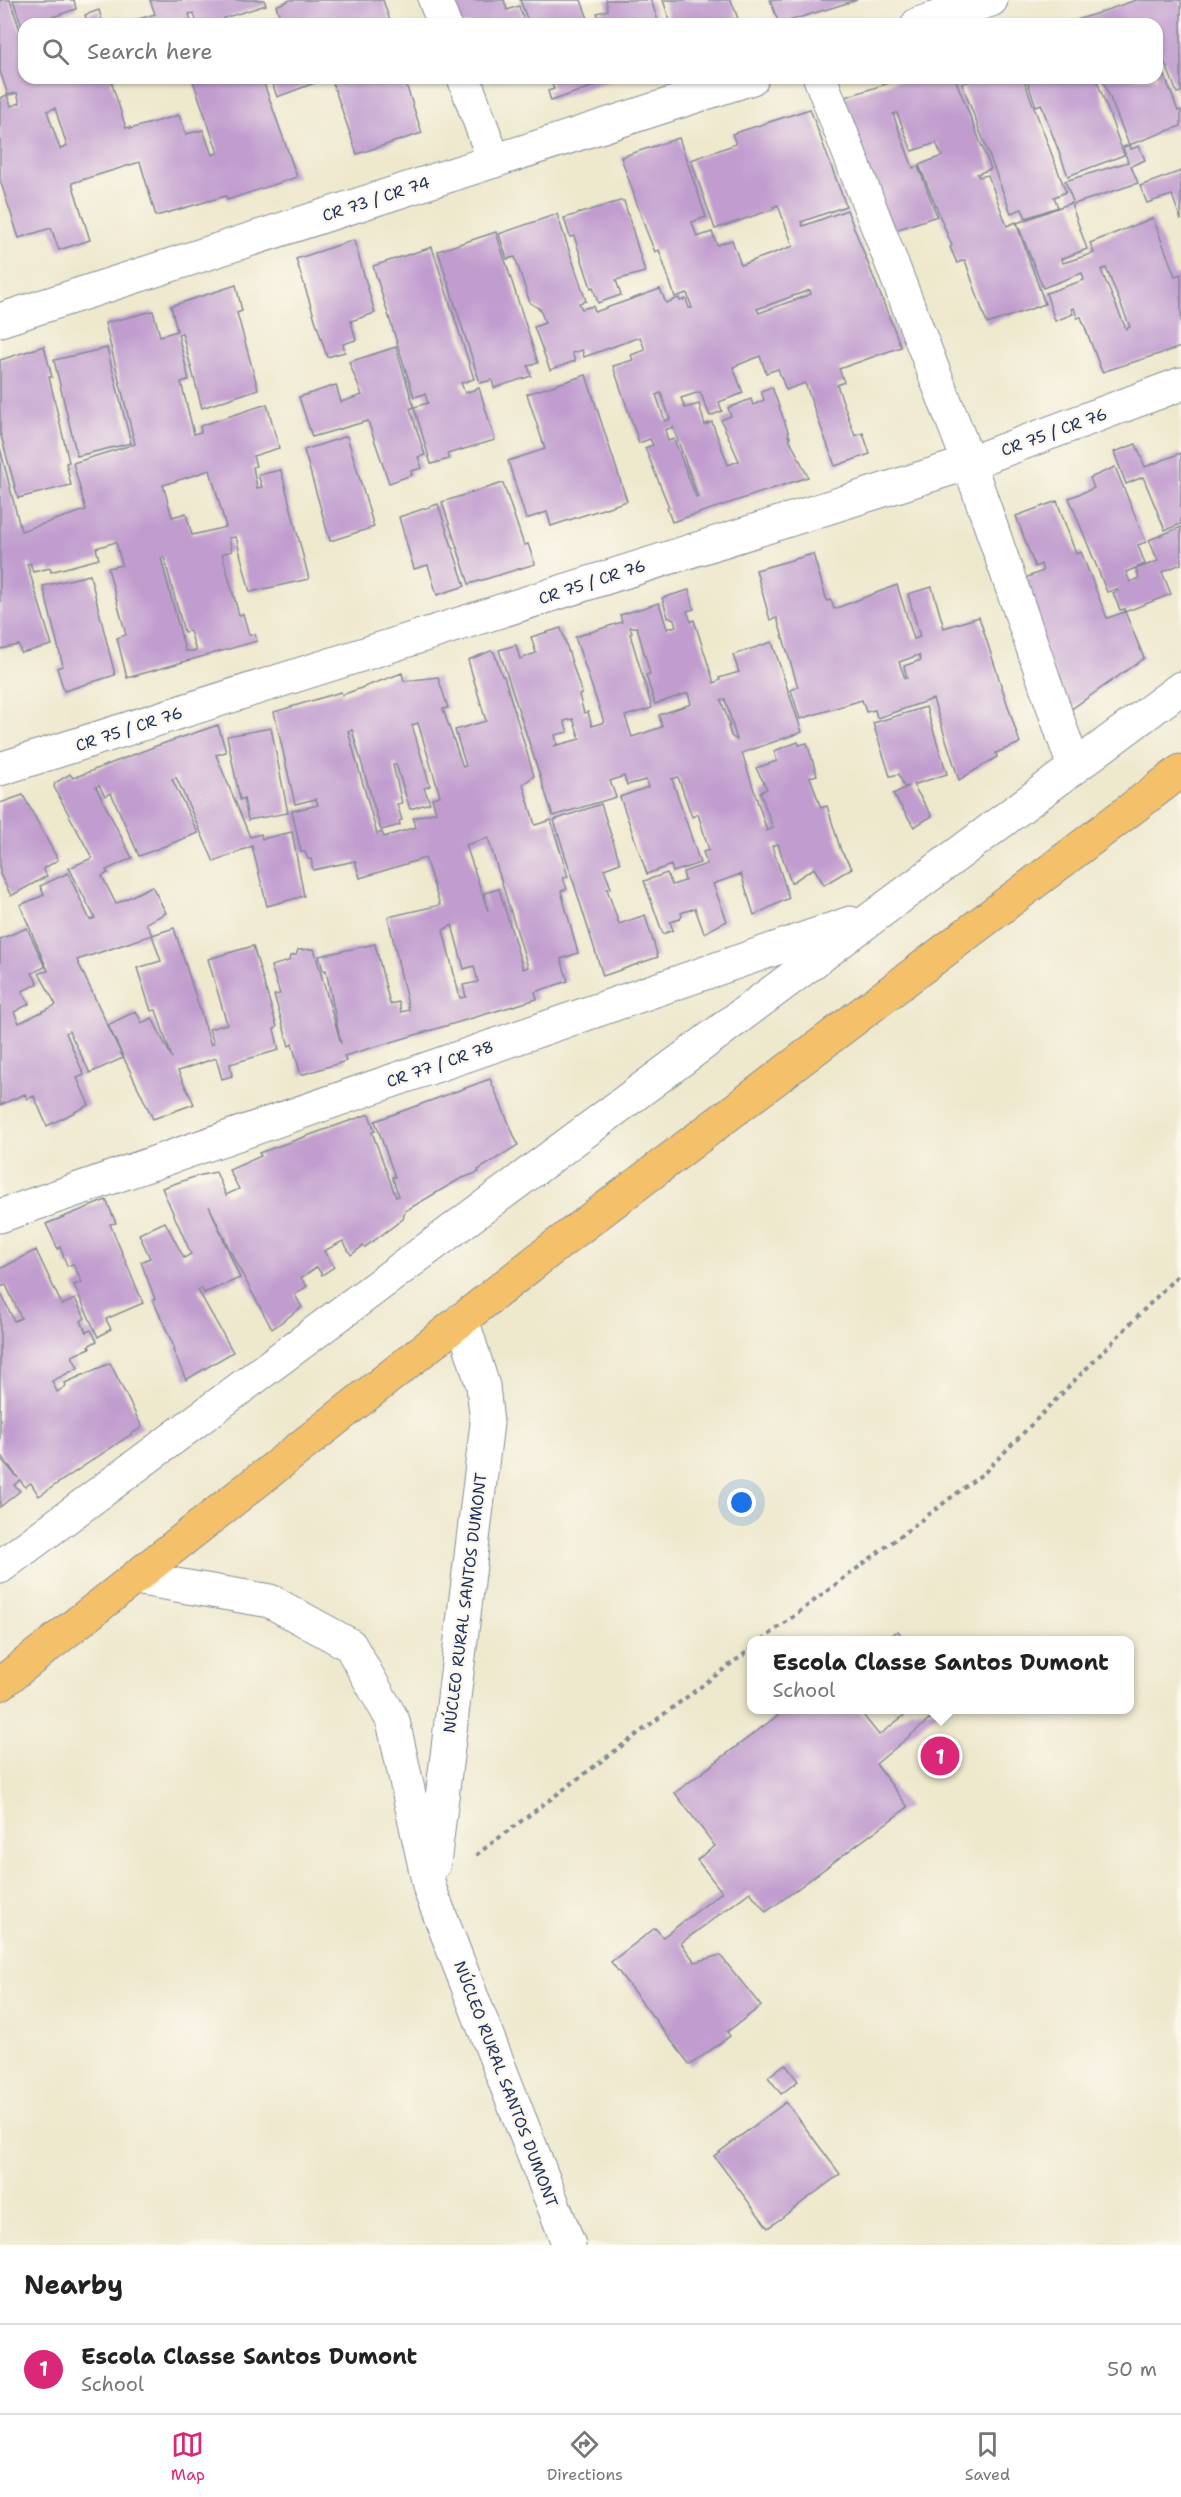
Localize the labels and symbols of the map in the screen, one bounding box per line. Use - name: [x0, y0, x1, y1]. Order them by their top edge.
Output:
- street label: CR 73 / CR 74: [319, 172, 433, 226]
- street label: CR 75 / CR 76: [998, 403, 1110, 461]
- street label: CR 75 / CR 76: [536, 555, 648, 609]
- street label: CR 75 / CR 76: [73, 702, 185, 756]
- street label: CR 77 / CR 78: [383, 1036, 497, 1092]
- street label: NÚCLEO RURAL SANTOS DUMONT: [439, 1471, 491, 1734]
- your location: [727, 1488, 756, 1517]
- pin: 1: [920, 1734, 960, 1778]
- street label: NÚCLEO RURAL SANTOS DUMONT: [449, 1958, 563, 2210]

